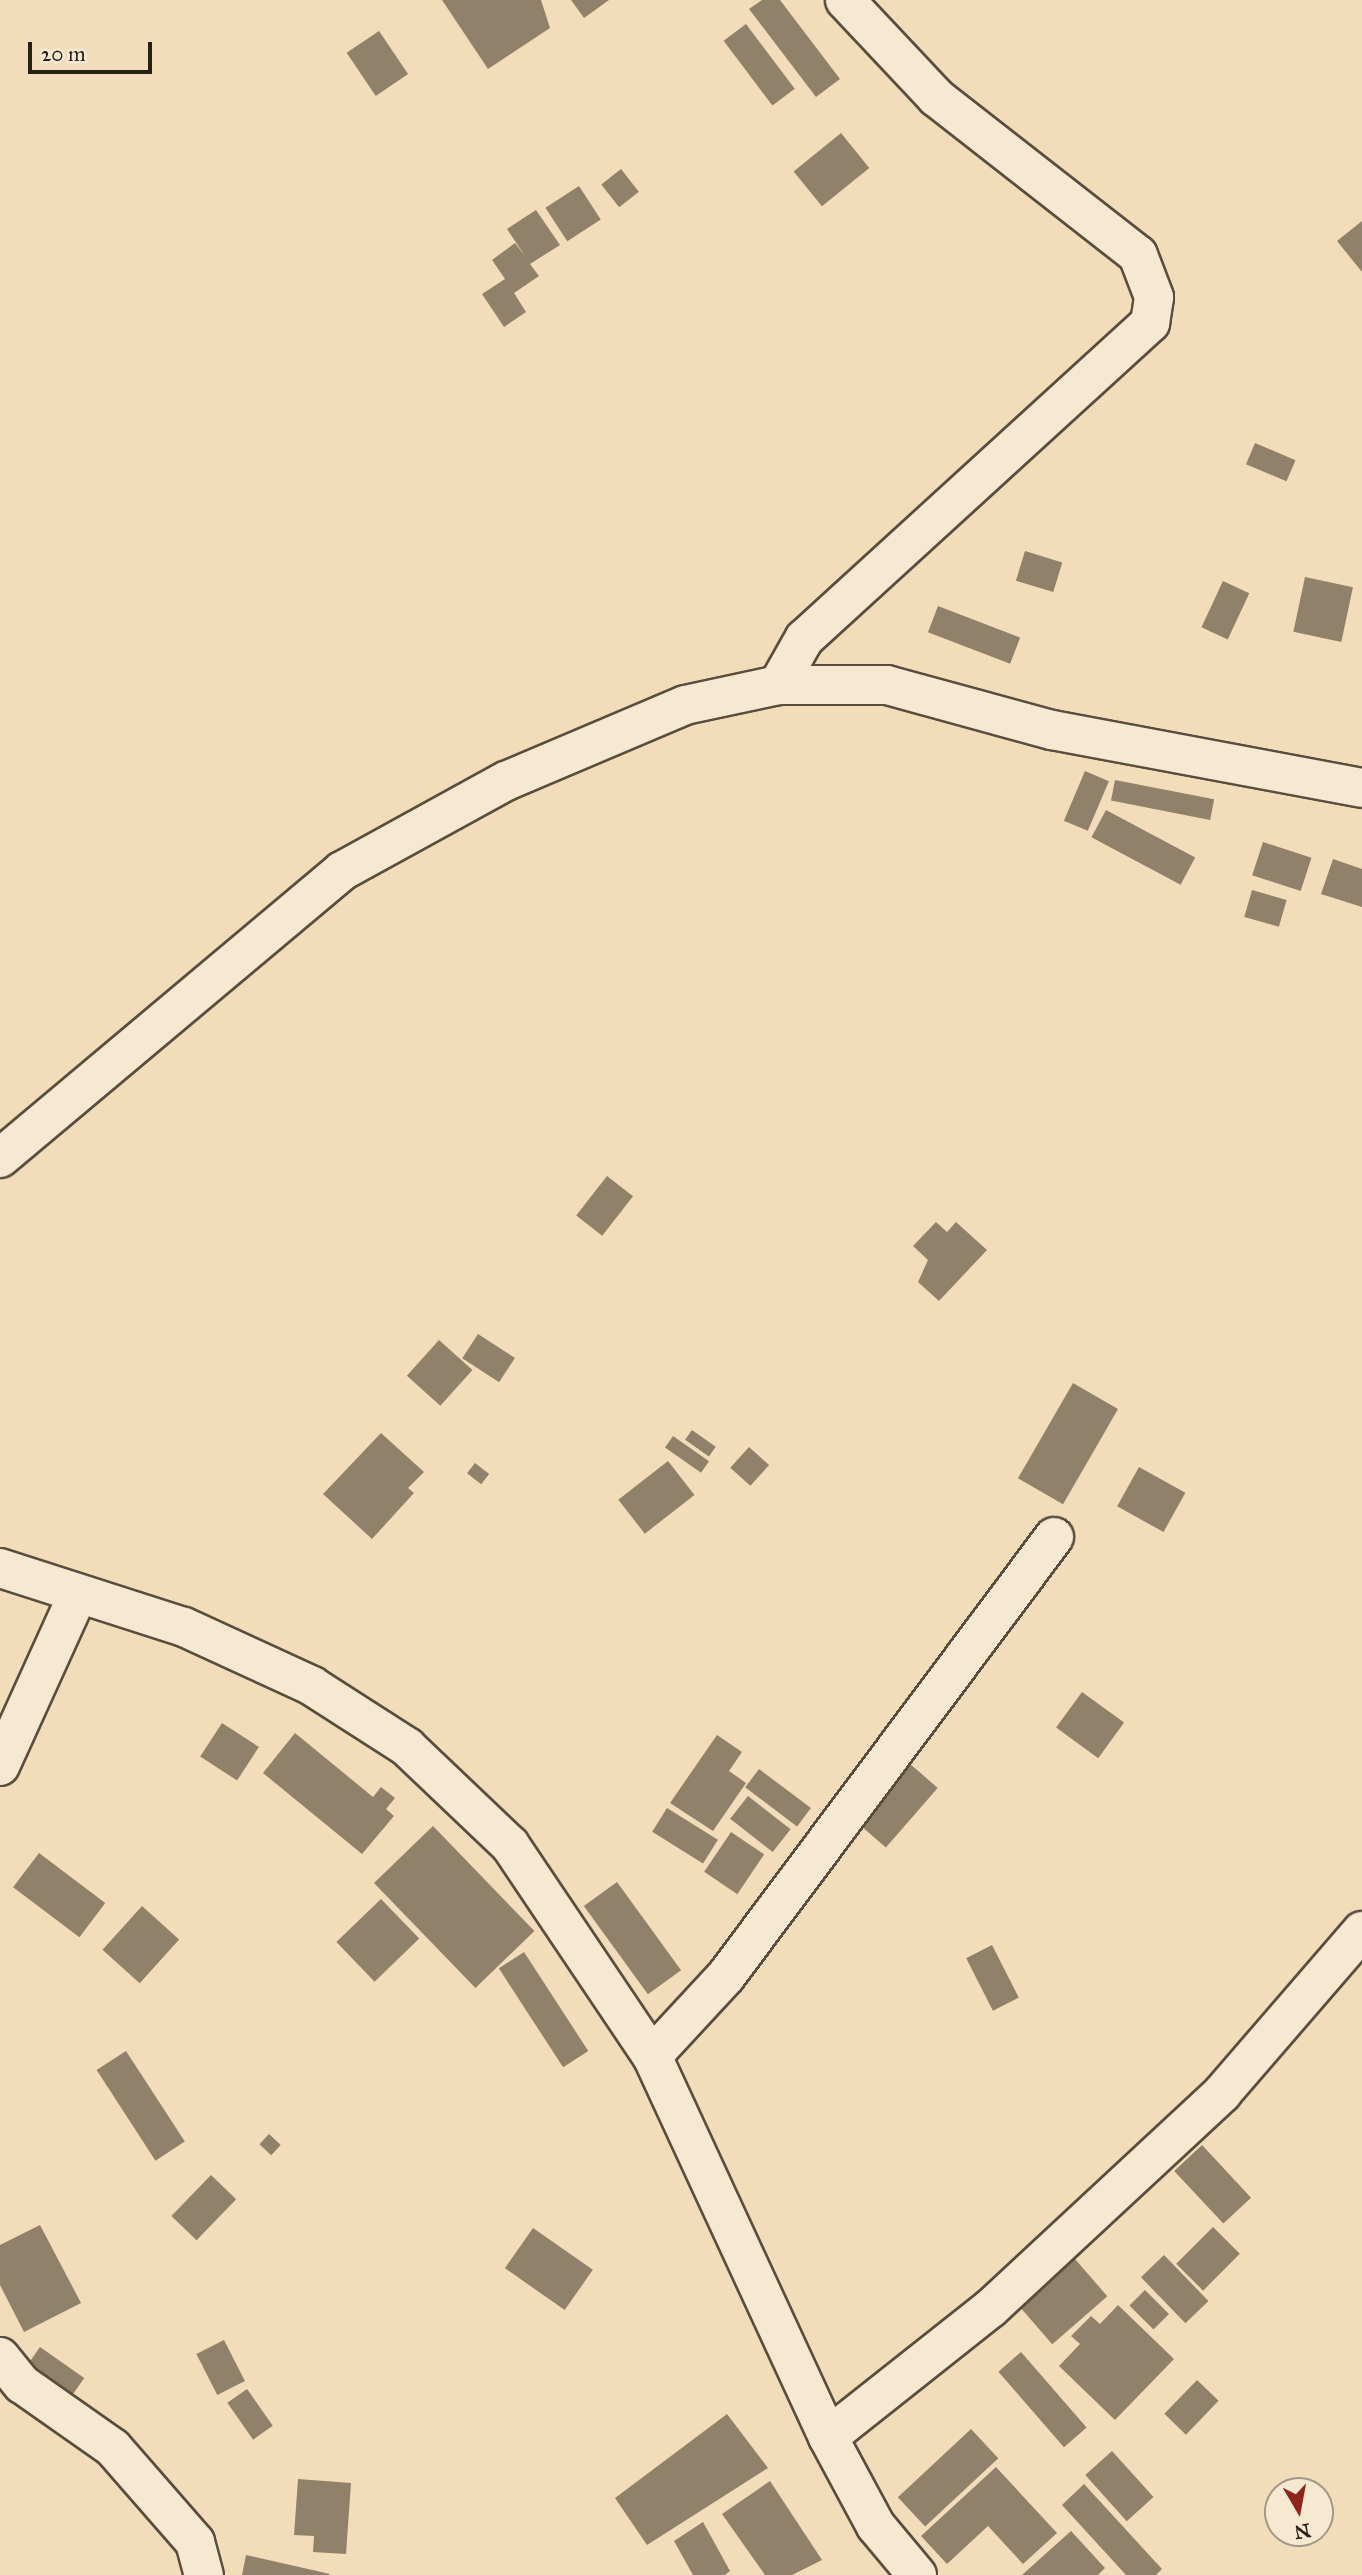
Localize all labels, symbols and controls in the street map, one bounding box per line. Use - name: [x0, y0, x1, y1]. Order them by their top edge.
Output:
- scale bar: [32, 28, 156, 72]
- text: 20 m: [41, 41, 86, 67]
- north arrow: [1264, 2477, 1334, 2547]
- text: N: [1292, 2518, 1312, 2544]

